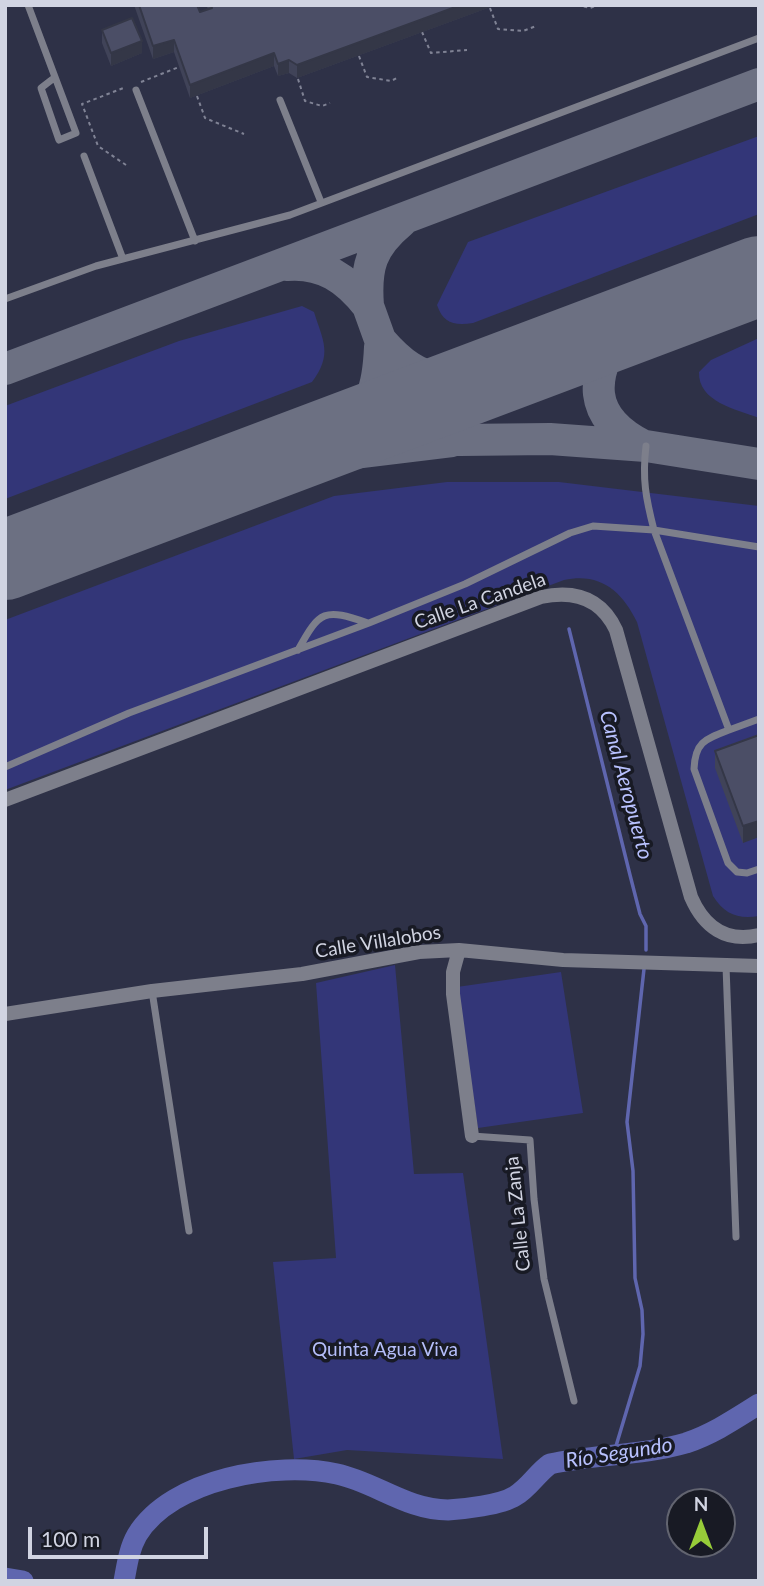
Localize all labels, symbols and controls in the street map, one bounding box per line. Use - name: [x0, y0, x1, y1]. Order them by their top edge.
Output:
- street label: Calle La Candela: [411, 568, 549, 634]
- water label: Canal Aeropuerto: [594, 708, 658, 862]
- street label: Calle Villalobos: [314, 921, 442, 963]
- street label: Calle La Zanja: [501, 1155, 535, 1273]
- park label: Quinta Agua Viva: [312, 1339, 458, 1361]
- water label: Río Segundo: [564, 1432, 674, 1474]
- north arrow: [666, 1488, 736, 1558]
- text: N: [694, 1492, 708, 1515]
- scale bar: [32, 1512, 212, 1556]
- text: 100 m: [41, 1526, 100, 1551]

